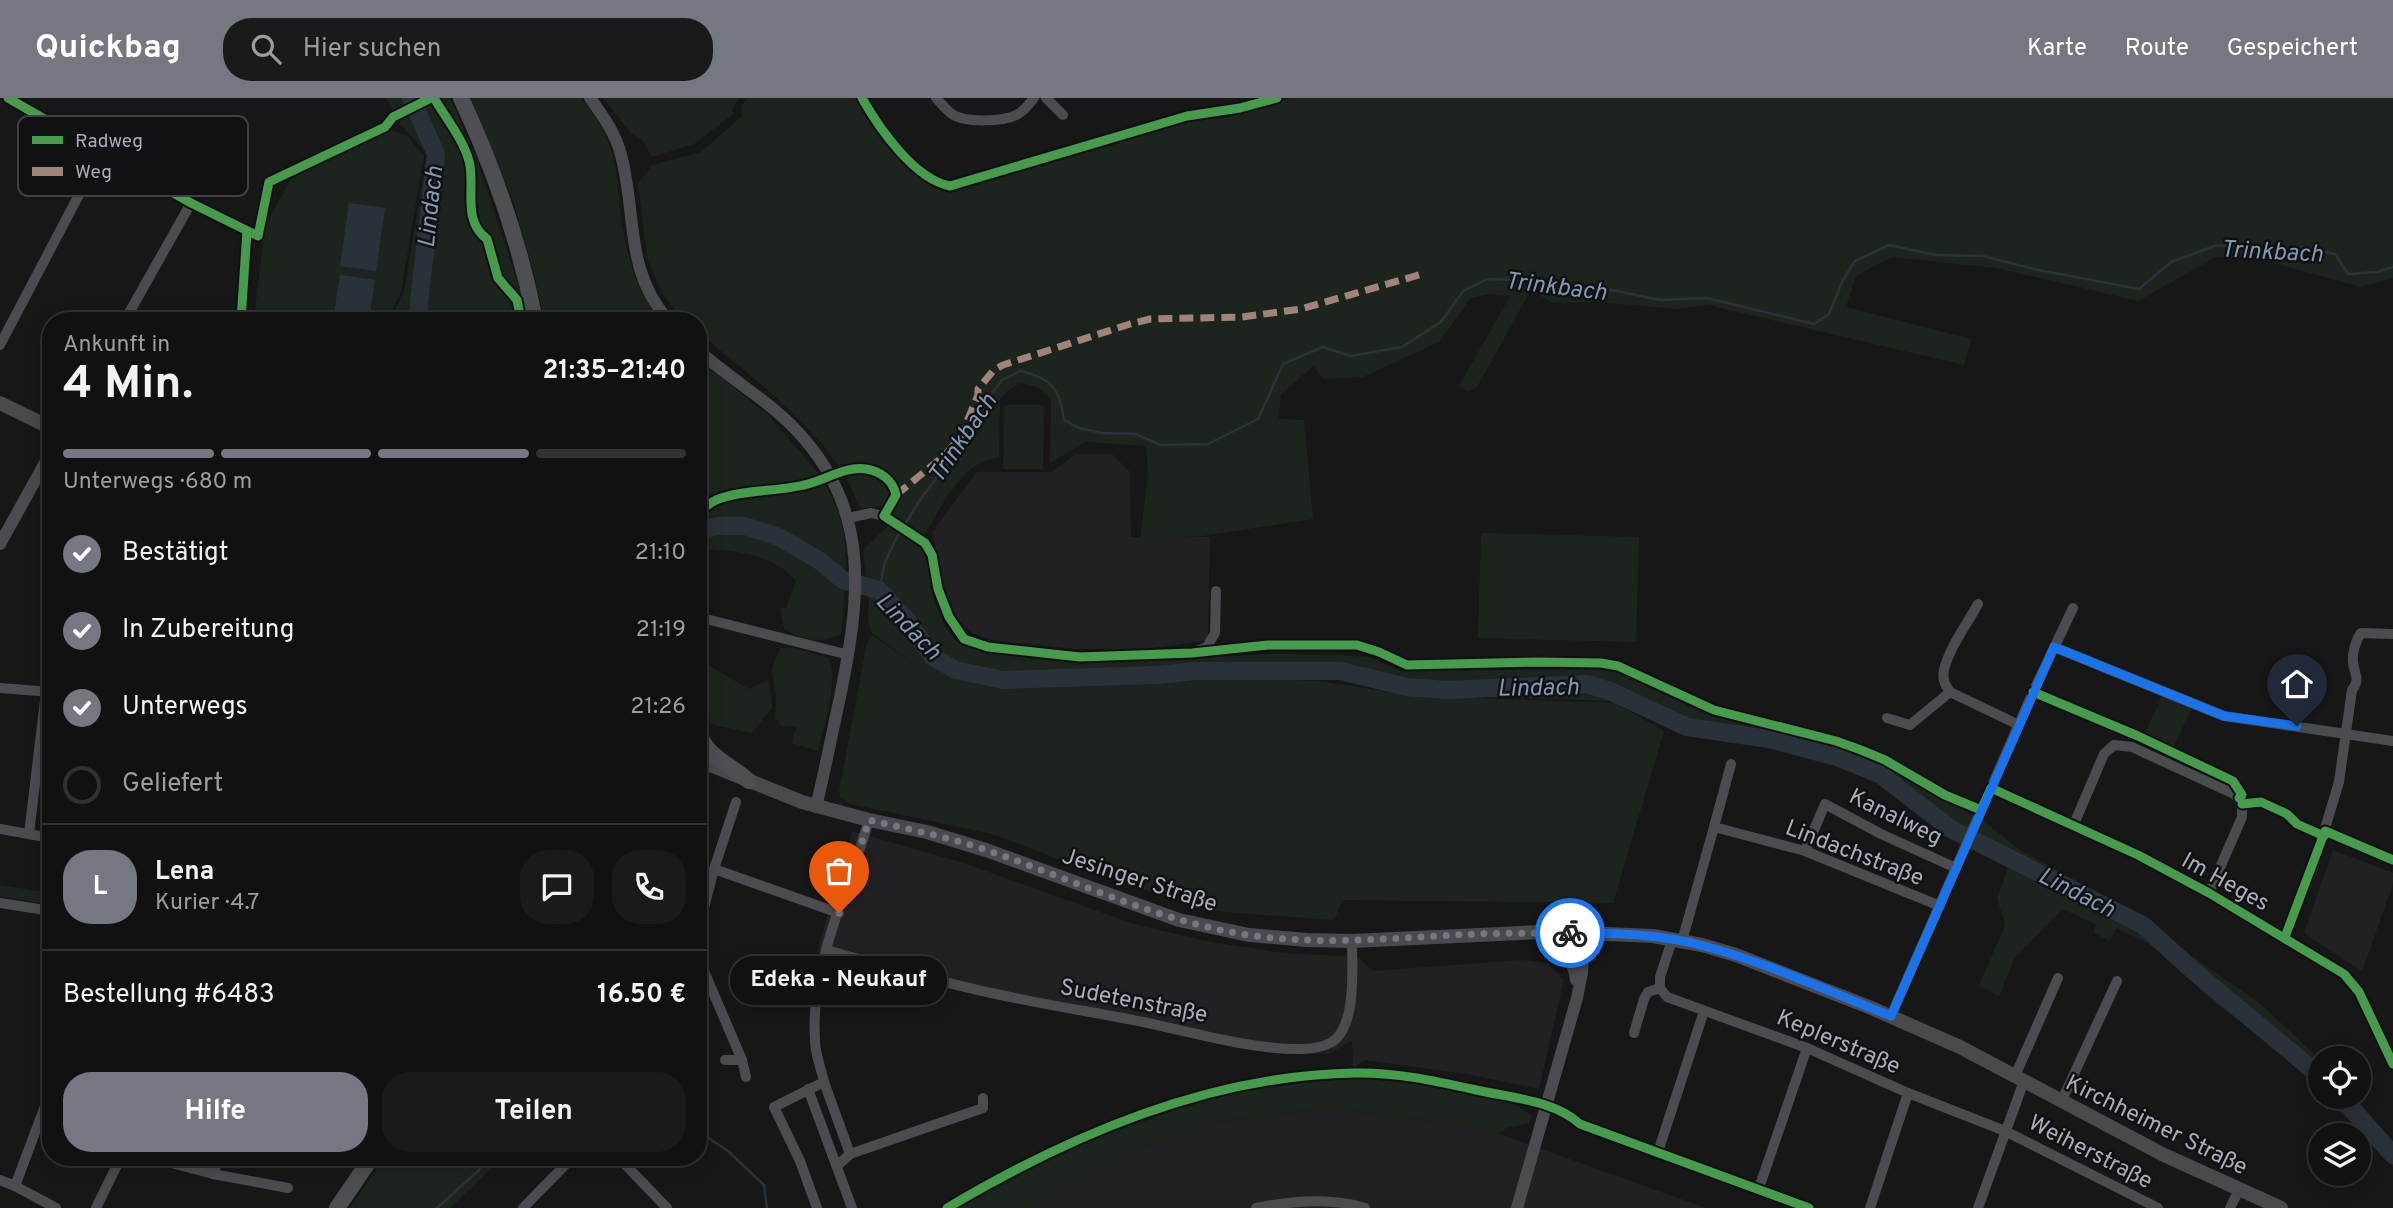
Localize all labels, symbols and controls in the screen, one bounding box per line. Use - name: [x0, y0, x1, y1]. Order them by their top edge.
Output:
- search box: [223, 18, 713, 81]
- text: Quickbag: [35, 28, 181, 70]
- icon: search: [247, 30, 285, 68]
- text: Hier suchen: [303, 33, 441, 66]
- text: Karte: [2027, 34, 2087, 64]
- text: Route: [2125, 34, 2189, 64]
- text: Gespeichert: [2227, 34, 2358, 64]
- legend: [18, 116, 248, 196]
- text: Radweg: [75, 130, 143, 154]
- text: Weg: [75, 161, 112, 185]
- water label: Lindach: [413, 165, 451, 250]
- water label: Trinkbach: [2220, 235, 2324, 271]
- water label: Trinkbach: [1503, 267, 1608, 309]
- text: Ankunft in: [63, 331, 170, 360]
- text: 21:35–21:40: [542, 355, 686, 388]
- text: 4 Min.: [63, 356, 193, 415]
- water label: Trinkbach: [923, 388, 1005, 490]
- text: Unterwegs · 680 m: [63, 468, 252, 497]
- icon: check: [63, 535, 101, 573]
- text: Bestätigt: [122, 537, 229, 570]
- text: 21:10: [635, 539, 686, 568]
- water label: Lindach: [868, 587, 947, 667]
- icon: check: [63, 612, 101, 650]
- text: In Zubereitung: [122, 614, 294, 647]
- text: 21:19: [636, 616, 686, 645]
- pin: [2267, 654, 2327, 726]
- icon: home: [2278, 665, 2316, 703]
- water label: Lindach: [1497, 673, 1579, 705]
- icon: check: [63, 689, 101, 727]
- text: Unterwegs: [122, 691, 248, 724]
- text: 21:26: [630, 693, 686, 722]
- text: Geliefert: [122, 768, 223, 801]
- street label: Kanalweg: [1843, 783, 1946, 853]
- street label: Lindachstraße: [1781, 815, 1927, 894]
- pin: [809, 841, 869, 913]
- street label: Jesinger Straße: [1058, 843, 1220, 920]
- street label: Im Heges: [2176, 847, 2274, 919]
- button: chat: [520, 850, 594, 924]
- button: phone: [612, 850, 686, 924]
- icon: bag: [820, 852, 858, 890]
- text: Lena: [155, 856, 214, 889]
- water label: Lindach: [2033, 862, 2119, 926]
- text: L: [93, 871, 107, 904]
- text: Kurier · 4.7: [155, 889, 259, 918]
- courier: [1535, 898, 1605, 968]
- icon: bike: [1551, 914, 1589, 952]
- callout: Edeka - Neukauf: [730, 955, 948, 1004]
- text: Edeka - Neukauf: [750, 966, 927, 995]
- street label: Sudetenstraße: [1057, 974, 1210, 1031]
- text: Bestellung #6483: [63, 979, 275, 1012]
- text: 16.50 €: [597, 979, 686, 1012]
- street label: Keplerstraße: [1772, 1004, 1904, 1082]
- map controls: [2308, 1046, 2371, 1186]
- button: locate: [2308, 1046, 2371, 1109]
- street label: Kirchheimer Straße: [2060, 1070, 2252, 1183]
- button: Hilfe: [63, 1072, 368, 1152]
- button: Teilen: [382, 1072, 686, 1152]
- street label: Weiherstraße: [2023, 1110, 2157, 1197]
- button: layers: [2308, 1123, 2371, 1186]

